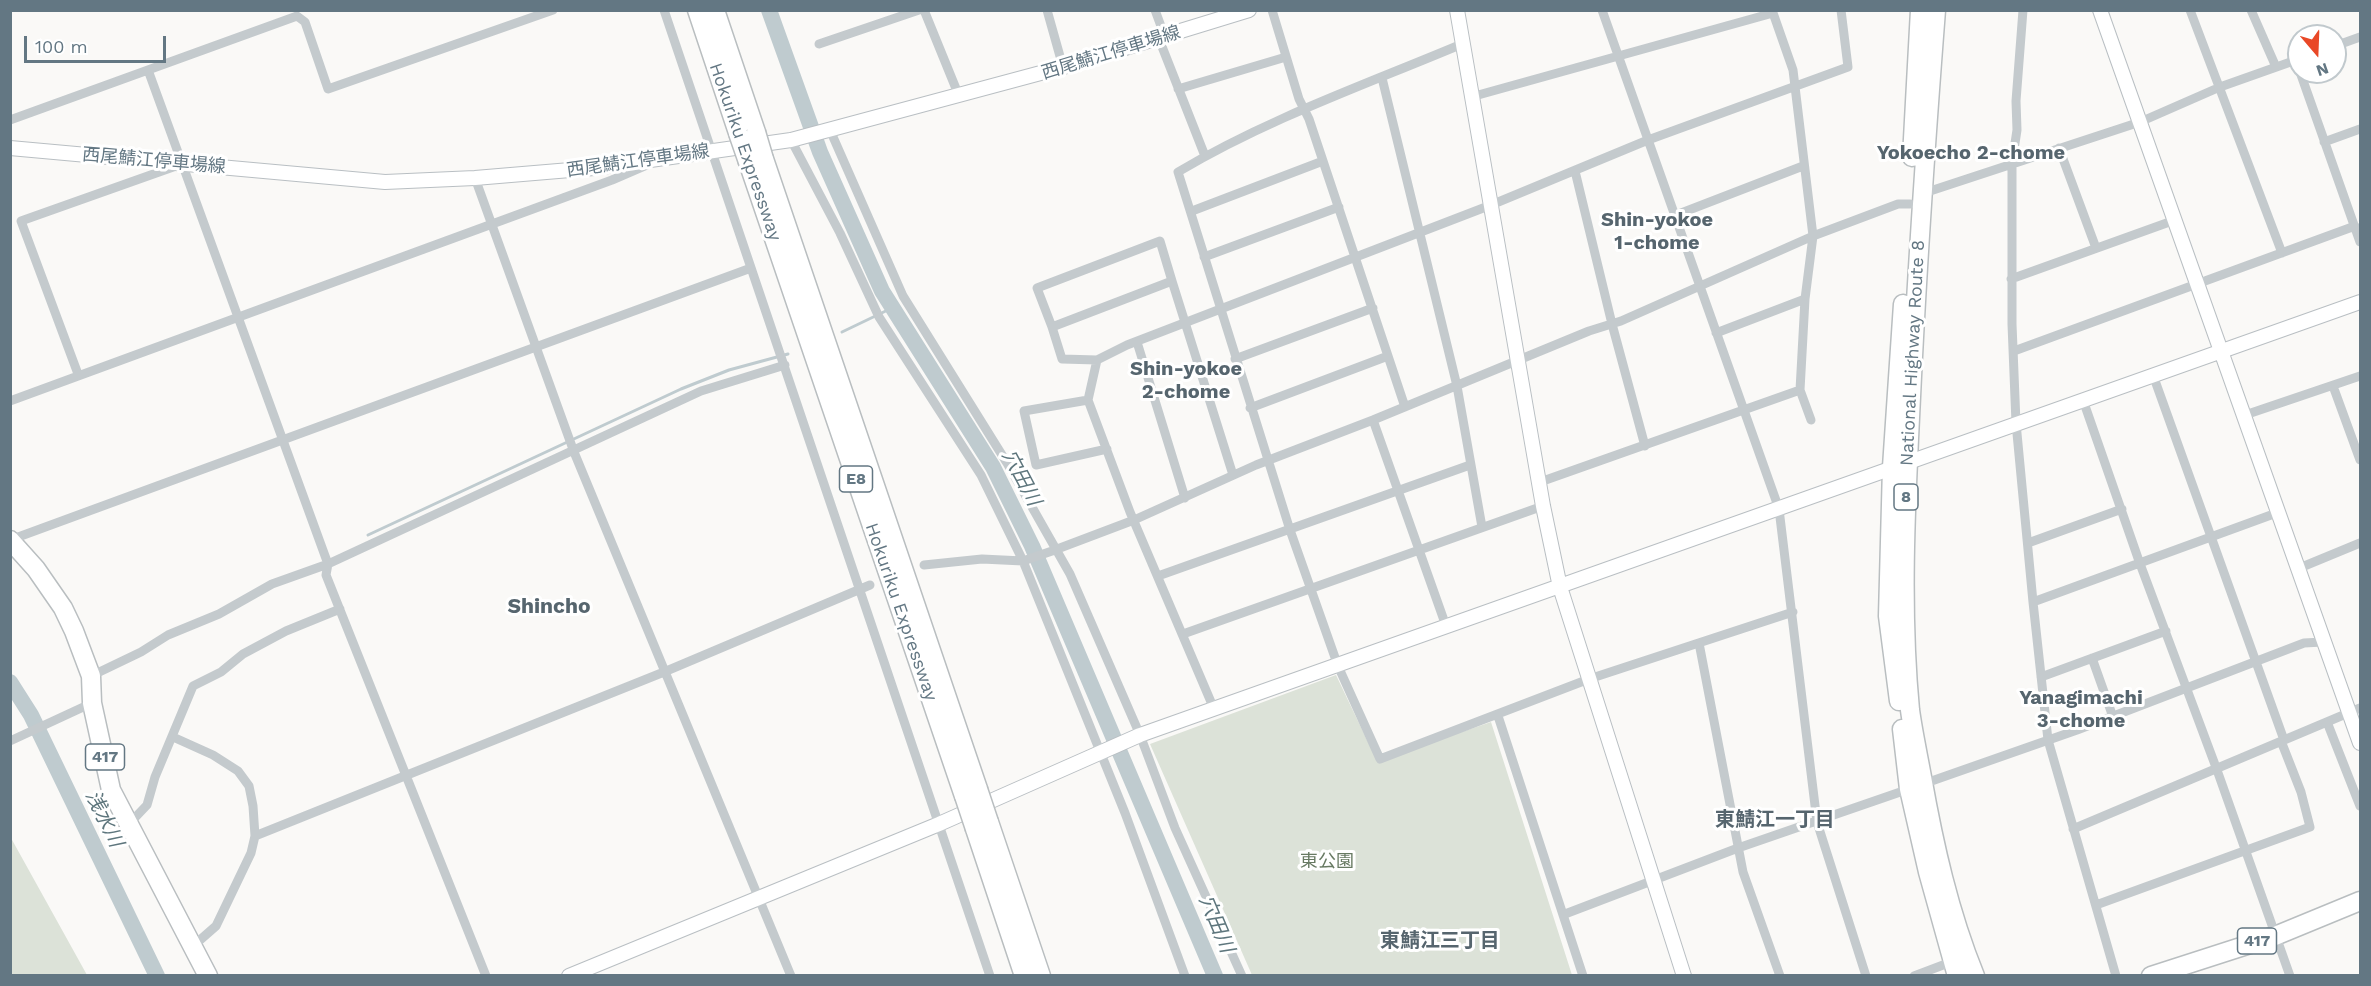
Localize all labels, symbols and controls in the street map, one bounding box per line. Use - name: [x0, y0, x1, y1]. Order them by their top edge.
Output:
- street label: 西尾鯖江停車場線: [1039, 22, 1183, 84]
- scale bar: [27, 24, 170, 62]
- north arrow: [2287, 24, 2347, 84]
- text: 100 m: [35, 36, 88, 57]
- text: N: [2314, 59, 2331, 81]
- street label: Hokuriku Expressway: [704, 60, 786, 244]
- street label: 西尾鯖江停車場線: [565, 140, 711, 182]
- district label: Yokoecho 2-chome: [1877, 141, 2065, 165]
- street label: 西尾鯖江停車場線: [81, 144, 227, 178]
- district label: Shin-yokoe 1-chome: [1601, 208, 1713, 255]
- street label: National Highway Route 8: [1896, 239, 1930, 467]
- district label: Shin-yokoe 2-chome: [1130, 357, 1242, 404]
- water label: 穴田川: [996, 446, 1046, 510]
- road number: E8: [840, 466, 872, 492]
- road number: 8: [1894, 484, 1918, 510]
- street label: Hokuriku Expressway: [860, 520, 942, 704]
- district label: Shincho: [507, 594, 591, 620]
- district label: Yanagimachi 3-chome: [2019, 686, 2143, 733]
- road number: 417: [86, 744, 124, 770]
- water label: 浅水川: [80, 787, 128, 851]
- district label: 東鯖江一丁目: [1715, 808, 1835, 832]
- park label: 東公園: [1300, 851, 1354, 873]
- water label: 穴田川: [1193, 892, 1239, 956]
- road number: 417: [2238, 928, 2276, 954]
- district label: 東鯖江三丁目: [1380, 929, 1500, 953]

